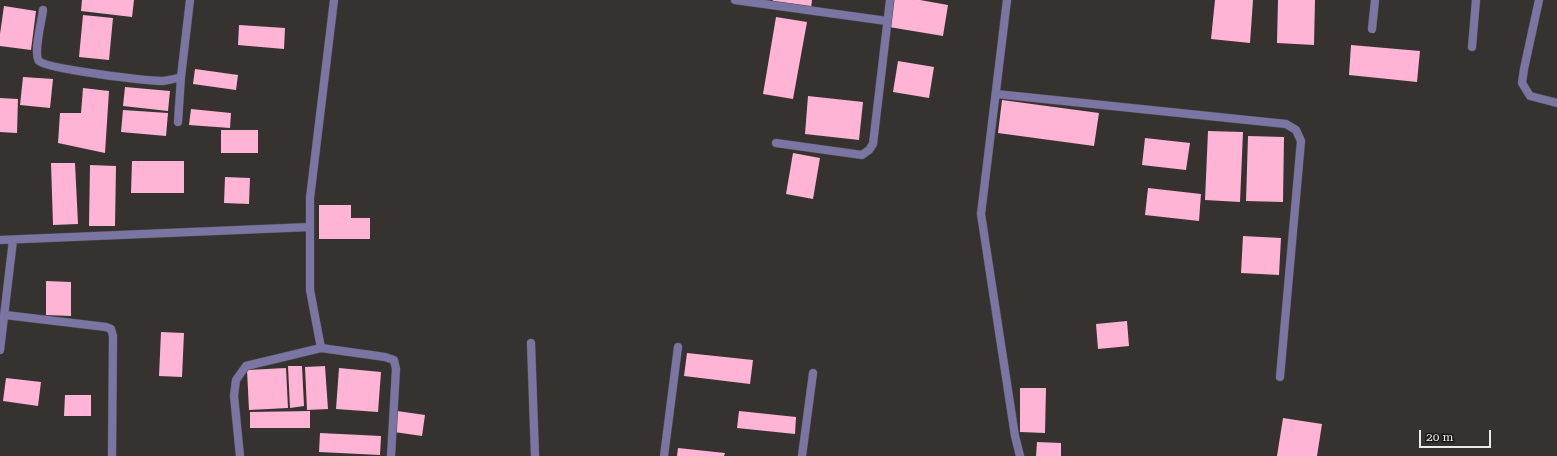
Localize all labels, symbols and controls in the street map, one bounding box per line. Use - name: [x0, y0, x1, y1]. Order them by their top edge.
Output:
- scale bar: [1421, 422, 1493, 448]
- text: 20 m: [1426, 430, 1453, 444]

